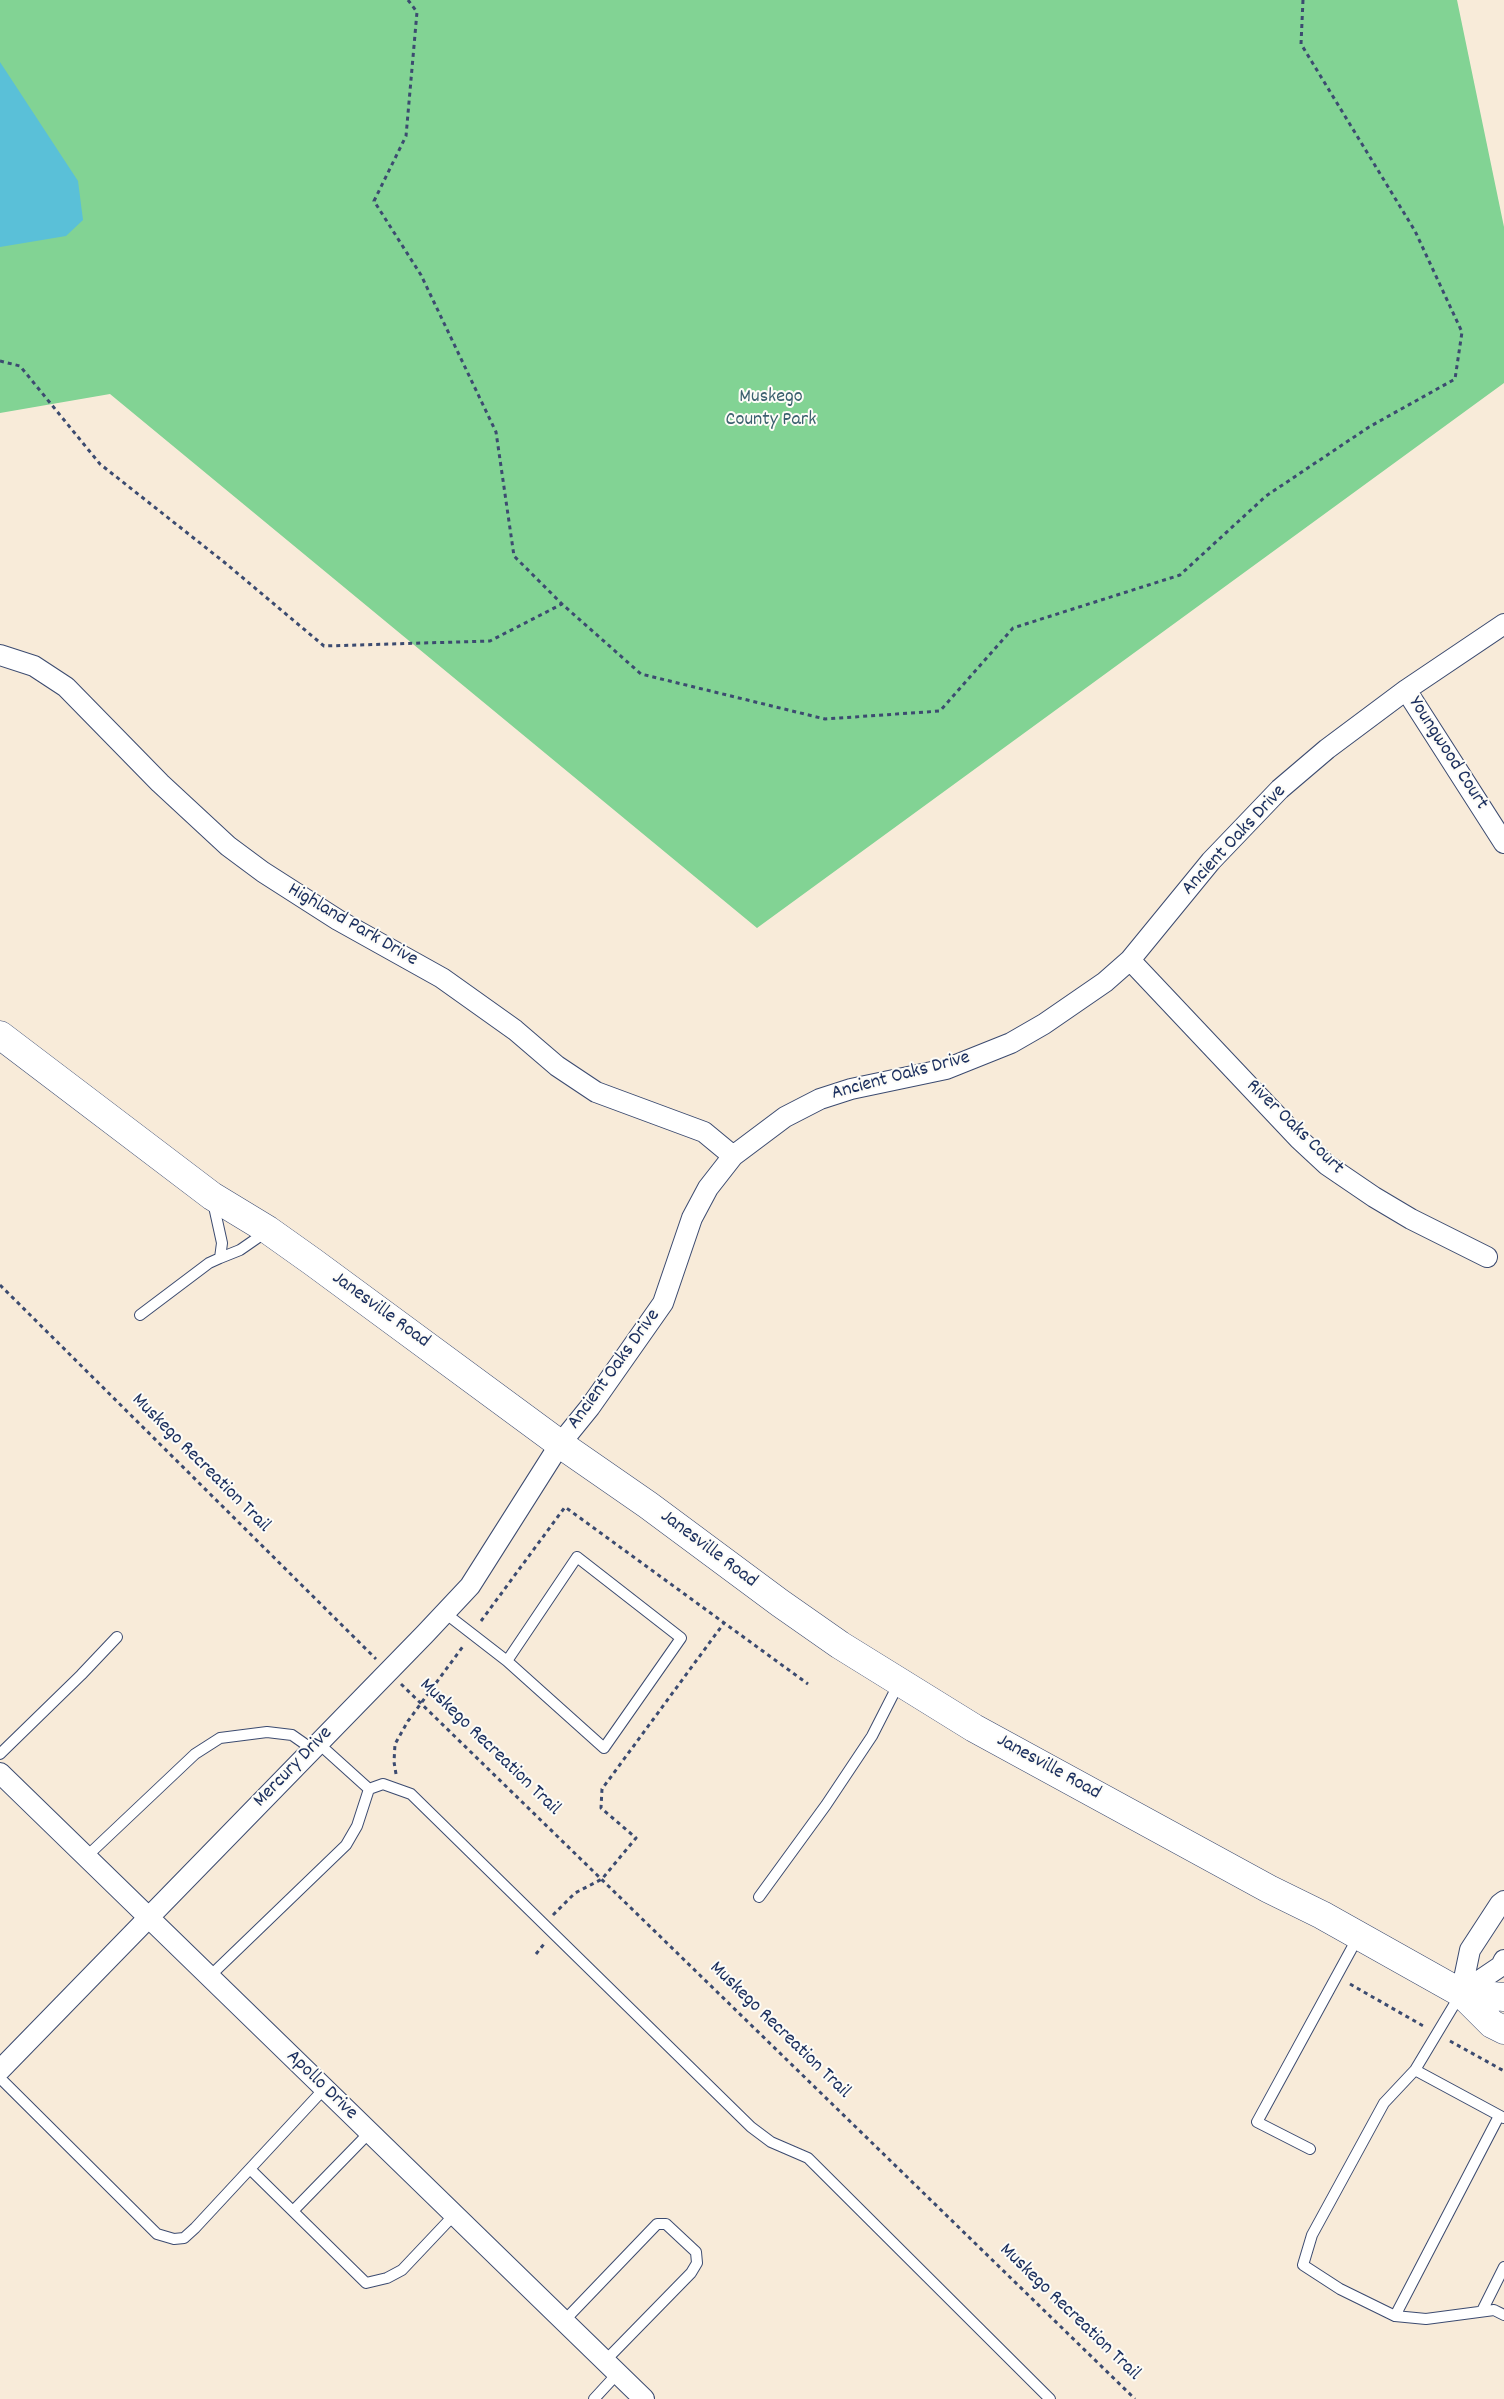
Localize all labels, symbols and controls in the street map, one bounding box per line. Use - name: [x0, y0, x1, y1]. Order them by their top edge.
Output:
- park label: Muskego County Park: [726, 386, 816, 433]
- street label: Youngwood Court: [1402, 693, 1492, 815]
- street label: Ancient Oaks Drive: [1178, 781, 1292, 901]
- street label: Highland Park Drive: [283, 879, 421, 973]
- street label: Ancient Oaks Drive: [829, 1047, 973, 1107]
- street label: River Oaks Court: [1240, 1075, 1348, 1181]
- street label: Janesville Road: [326, 1267, 434, 1355]
- street label: Ancient Oaks Drive: [563, 1305, 667, 1435]
- street label: Muskego Recreation Trail: [125, 1389, 275, 1539]
- street label: Janesville Road: [655, 1506, 761, 1594]
- street label: Muskego Recreation Trail: [413, 1674, 565, 1822]
- street label: Mercury Drive: [250, 1723, 338, 1813]
- street label: Janesville Road: [992, 1730, 1104, 1806]
- street label: Muskego Recreation Trail: [703, 1957, 855, 2105]
- street label: Apollo Drive: [280, 2046, 362, 2126]
- street label: Muskego Recreation Trail: [993, 2239, 1145, 2387]

